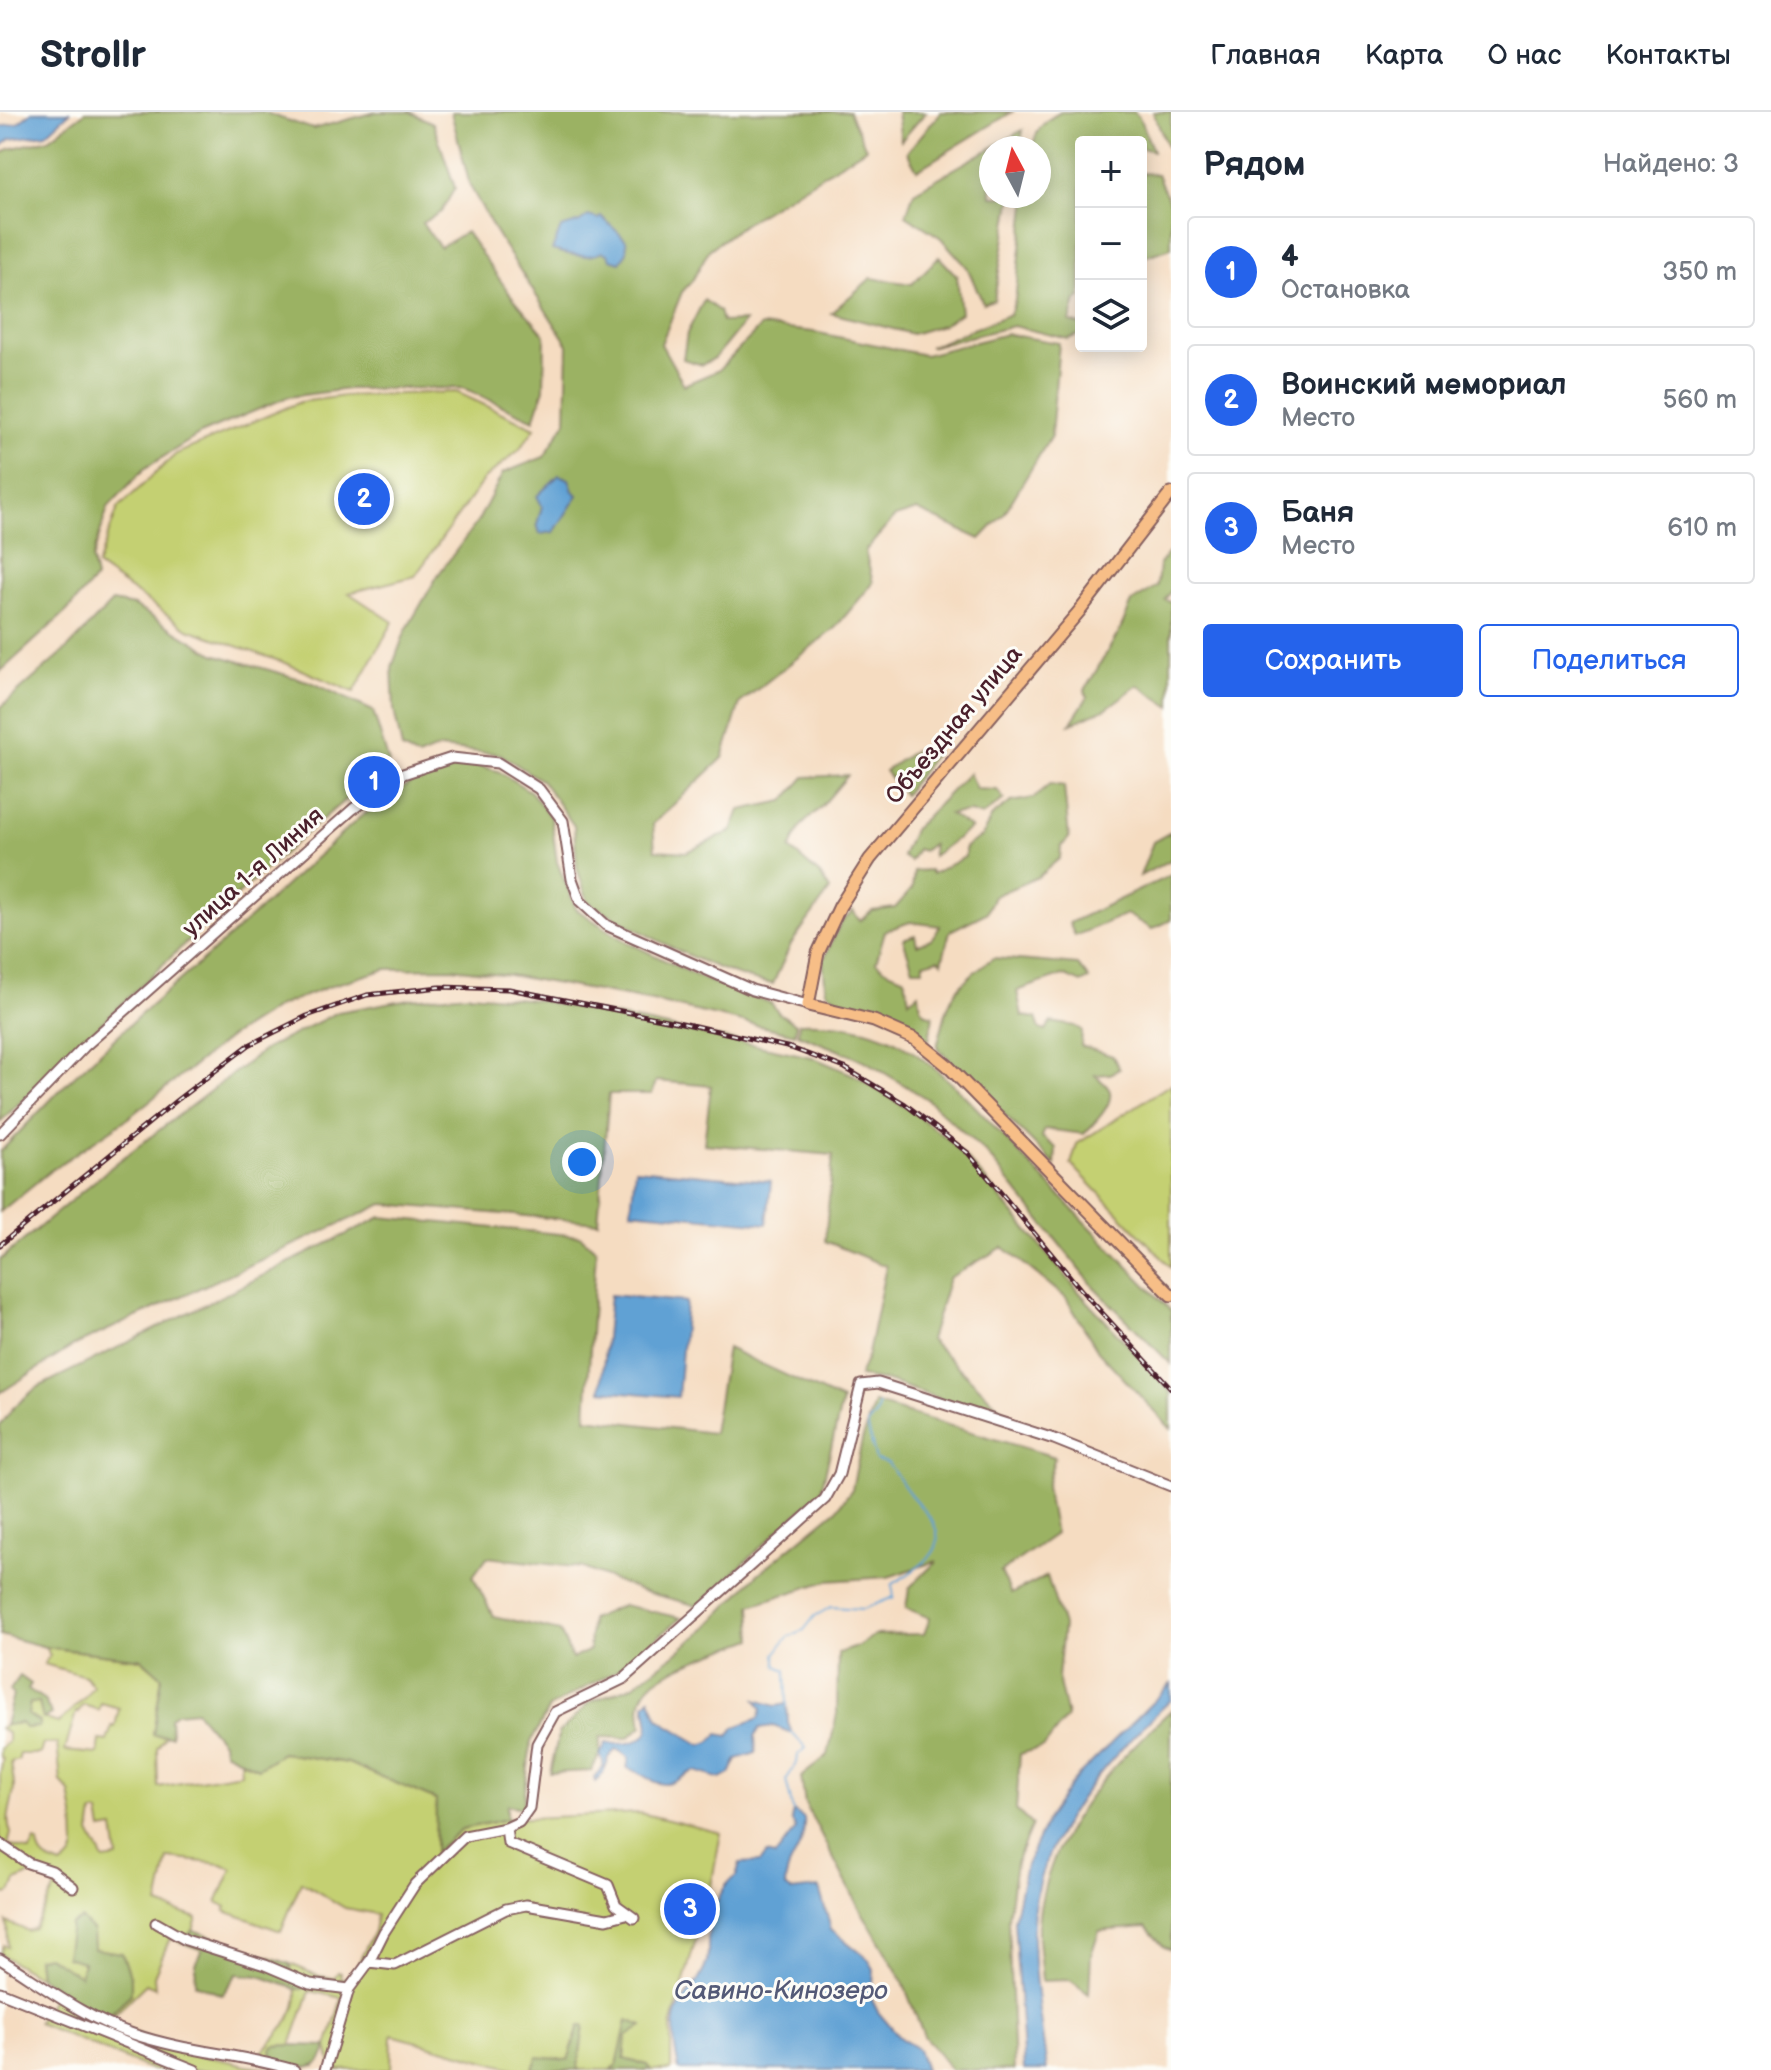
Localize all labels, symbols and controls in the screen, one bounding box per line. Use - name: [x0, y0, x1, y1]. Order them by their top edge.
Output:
- text: Strollr: [40, 33, 146, 78]
- text: Главная: [1210, 39, 1321, 72]
- text: Карта: [1365, 39, 1444, 72]
- text: О нас: [1488, 39, 1561, 72]
- text: Контакты: [1605, 39, 1731, 72]
- north arrow: [979, 136, 1051, 208]
- map controls: [1075, 136, 1147, 352]
- button: +: [1075, 136, 1147, 208]
- text: Рядом: [1203, 144, 1305, 185]
- text: Найдено: 3: [1603, 149, 1739, 180]
- button: −: [1075, 208, 1147, 280]
- text: 4: [1281, 239, 1299, 275]
- text: 1: [1226, 257, 1236, 288]
- text: 350 m: [1662, 257, 1737, 288]
- text: Остановка: [1281, 275, 1410, 306]
- button: layers: [1075, 280, 1147, 352]
- text: Воинский мемориал: [1281, 367, 1567, 403]
- text: 2: [1223, 385, 1239, 416]
- text: 560 m: [1662, 385, 1737, 416]
- text: Место: [1281, 403, 1355, 434]
- pin: 2: [338, 469, 390, 529]
- text: Баня: [1281, 495, 1354, 531]
- text: 3: [1223, 513, 1239, 544]
- text: 610 m: [1667, 513, 1737, 544]
- text: Место: [1281, 531, 1355, 562]
- button: Сохранить: [1203, 624, 1463, 697]
- button: Поделиться: [1479, 624, 1739, 697]
- street label: Объездная улица: [879, 640, 1029, 810]
- pin: 1: [348, 752, 400, 812]
- street label: улица 1-я Линия: [177, 801, 329, 943]
- your location: [562, 1142, 602, 1182]
- pin: 3: [664, 1879, 716, 1939]
- water label: Савино-Кинозеро: [674, 1976, 888, 2007]

